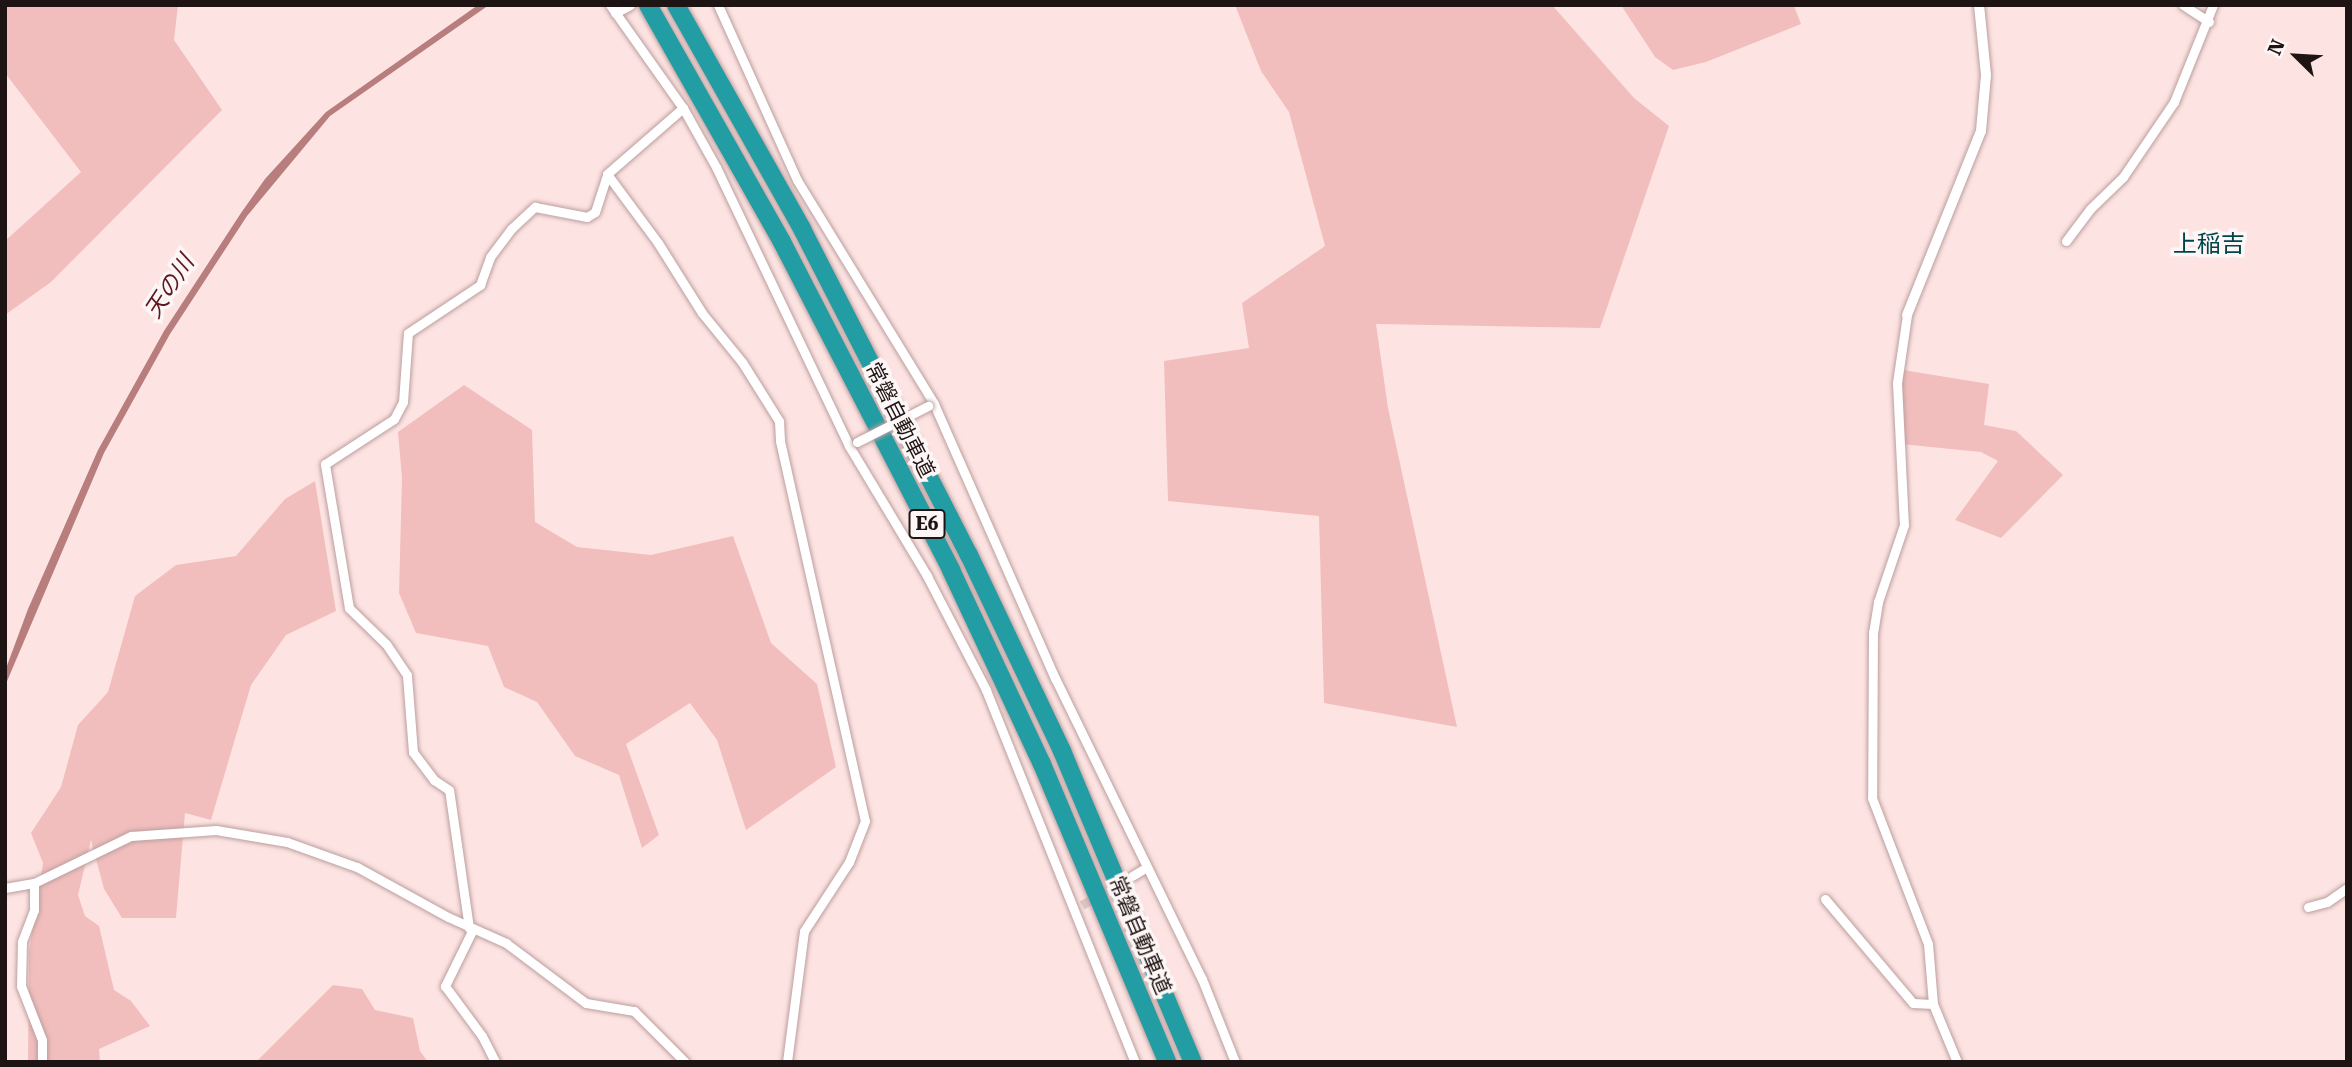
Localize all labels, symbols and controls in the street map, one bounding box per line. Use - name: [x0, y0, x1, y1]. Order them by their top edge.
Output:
- north arrow: [2261, 21, 2331, 91]
- text: N: [2263, 36, 2290, 59]
- district label: 上稲吉: [2173, 231, 2245, 259]
- water label: 天の川: [140, 251, 200, 323]
- street label: 常磐自動車道: [860, 358, 940, 482]
- road number: E6: [908, 509, 946, 540]
- street label: 常磐自動車道: [1104, 872, 1176, 998]

